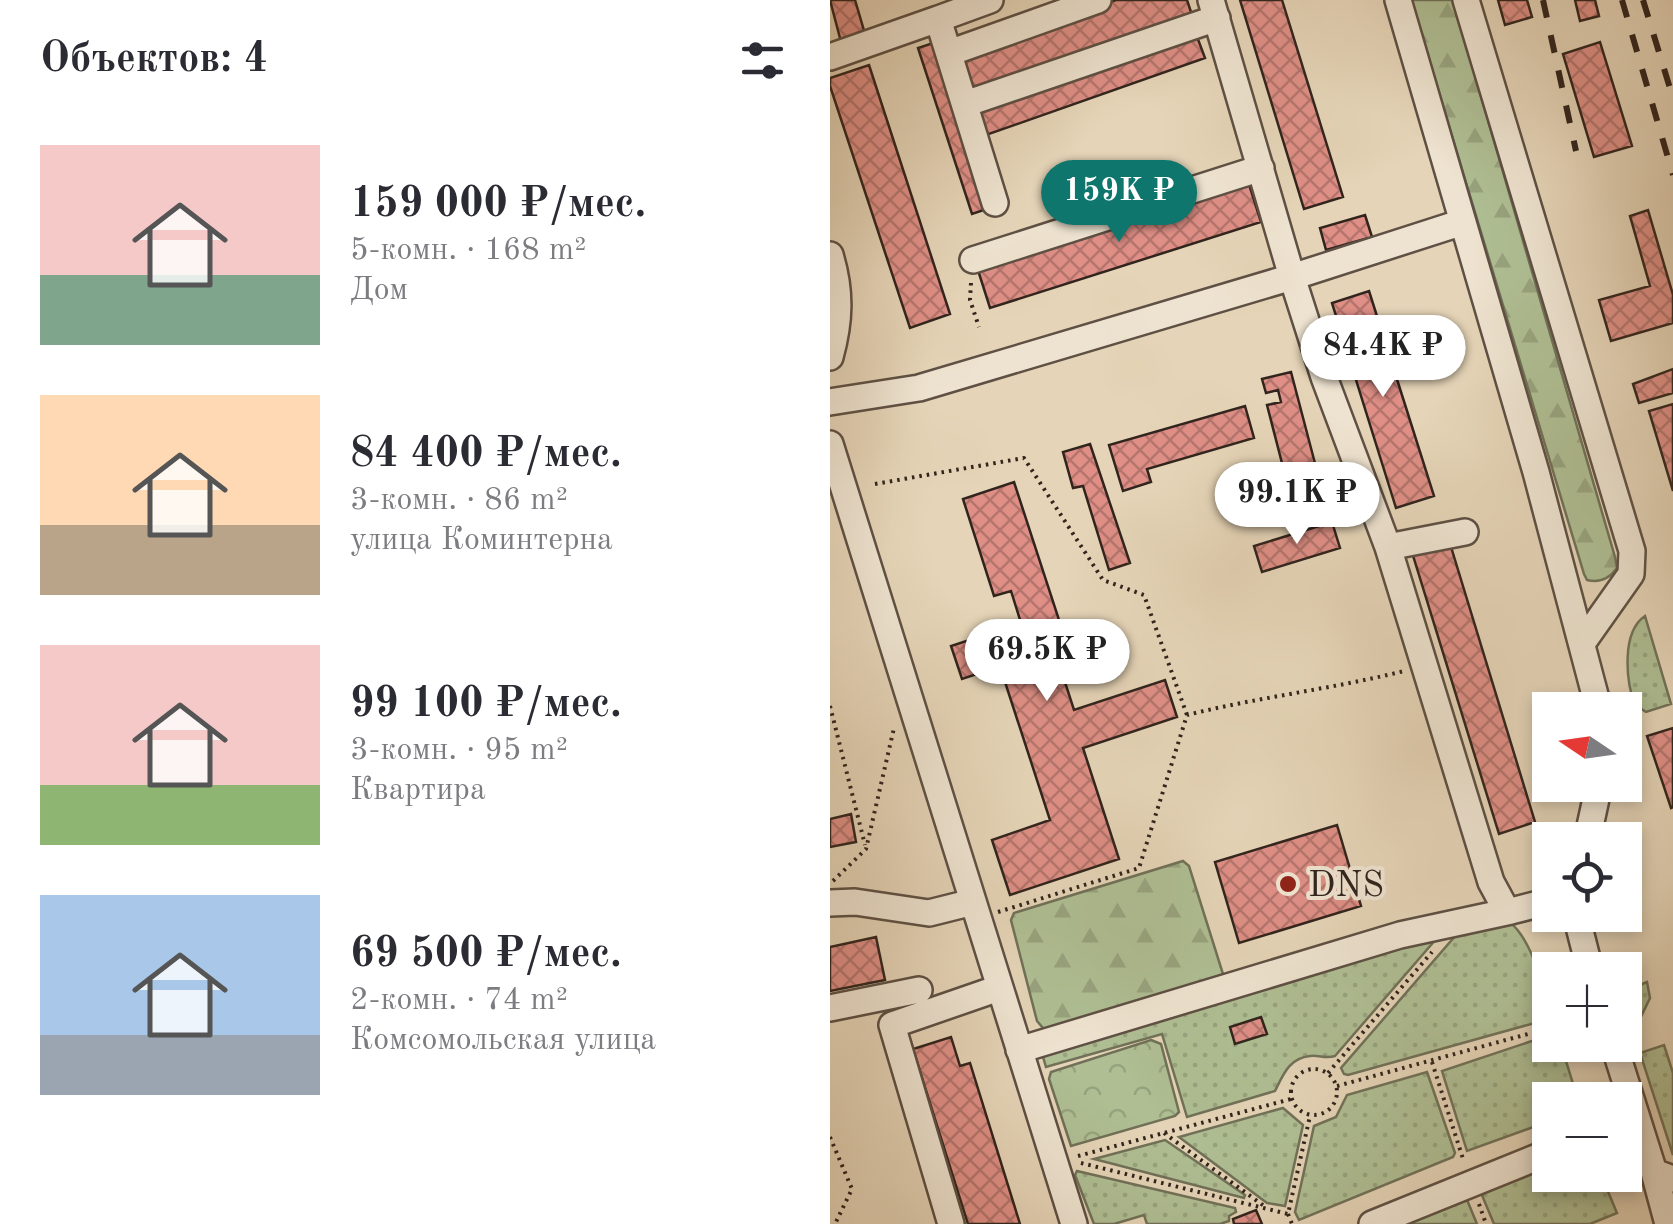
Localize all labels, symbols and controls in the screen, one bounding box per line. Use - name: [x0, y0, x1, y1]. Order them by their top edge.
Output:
- icon: filters: [735, 33, 790, 88]
- text: Объектов: 4: [40, 39, 268, 81]
- pin: 159K ₽: [1038, 160, 1200, 245]
- text: 159K ₽: [1063, 176, 1175, 208]
- text: 159 000 ₽/мес.: [350, 184, 646, 226]
- icon: home: [120, 185, 240, 305]
- text: 5-комн. · 168 m²: [350, 235, 586, 267]
- text: Дом: [350, 275, 408, 307]
- pin: 84.4K ₽: [1291, 315, 1475, 400]
- text: 84.4K ₽: [1323, 331, 1443, 363]
- text: 84 400 ₽/мес.: [350, 434, 622, 476]
- icon: home: [120, 435, 240, 555]
- pin: 99.1K ₽: [1205, 462, 1389, 547]
- text: 99.1K ₽: [1237, 478, 1357, 510]
- text: 3-комн. · 86 m²: [350, 485, 568, 517]
- text: улица Коминтерна: [350, 525, 613, 557]
- pin: 69.5K ₽: [955, 619, 1139, 704]
- text: 69.5K ₽: [987, 635, 1107, 667]
- text: 99 100 ₽/мес.: [350, 684, 622, 726]
- icon: home: [120, 685, 240, 805]
- north arrow: [1532, 692, 1642, 802]
- map controls: [1532, 692, 1642, 1192]
- text: 3-комн. · 95 m²: [350, 735, 568, 767]
- text: Квартира: [350, 775, 486, 807]
- button: locate: [1532, 822, 1642, 932]
- place label: DNS: [1308, 869, 1384, 904]
- marker: DNS: [1277, 873, 1299, 895]
- text: 69 500 ₽/мес.: [350, 934, 622, 976]
- icon: home: [120, 935, 240, 1055]
- button: +: [1532, 952, 1642, 1062]
- text: 2-комн. · 74 m²: [350, 985, 568, 1017]
- text: Комсомольская улица: [350, 1025, 656, 1057]
- button: −: [1532, 1082, 1642, 1192]

